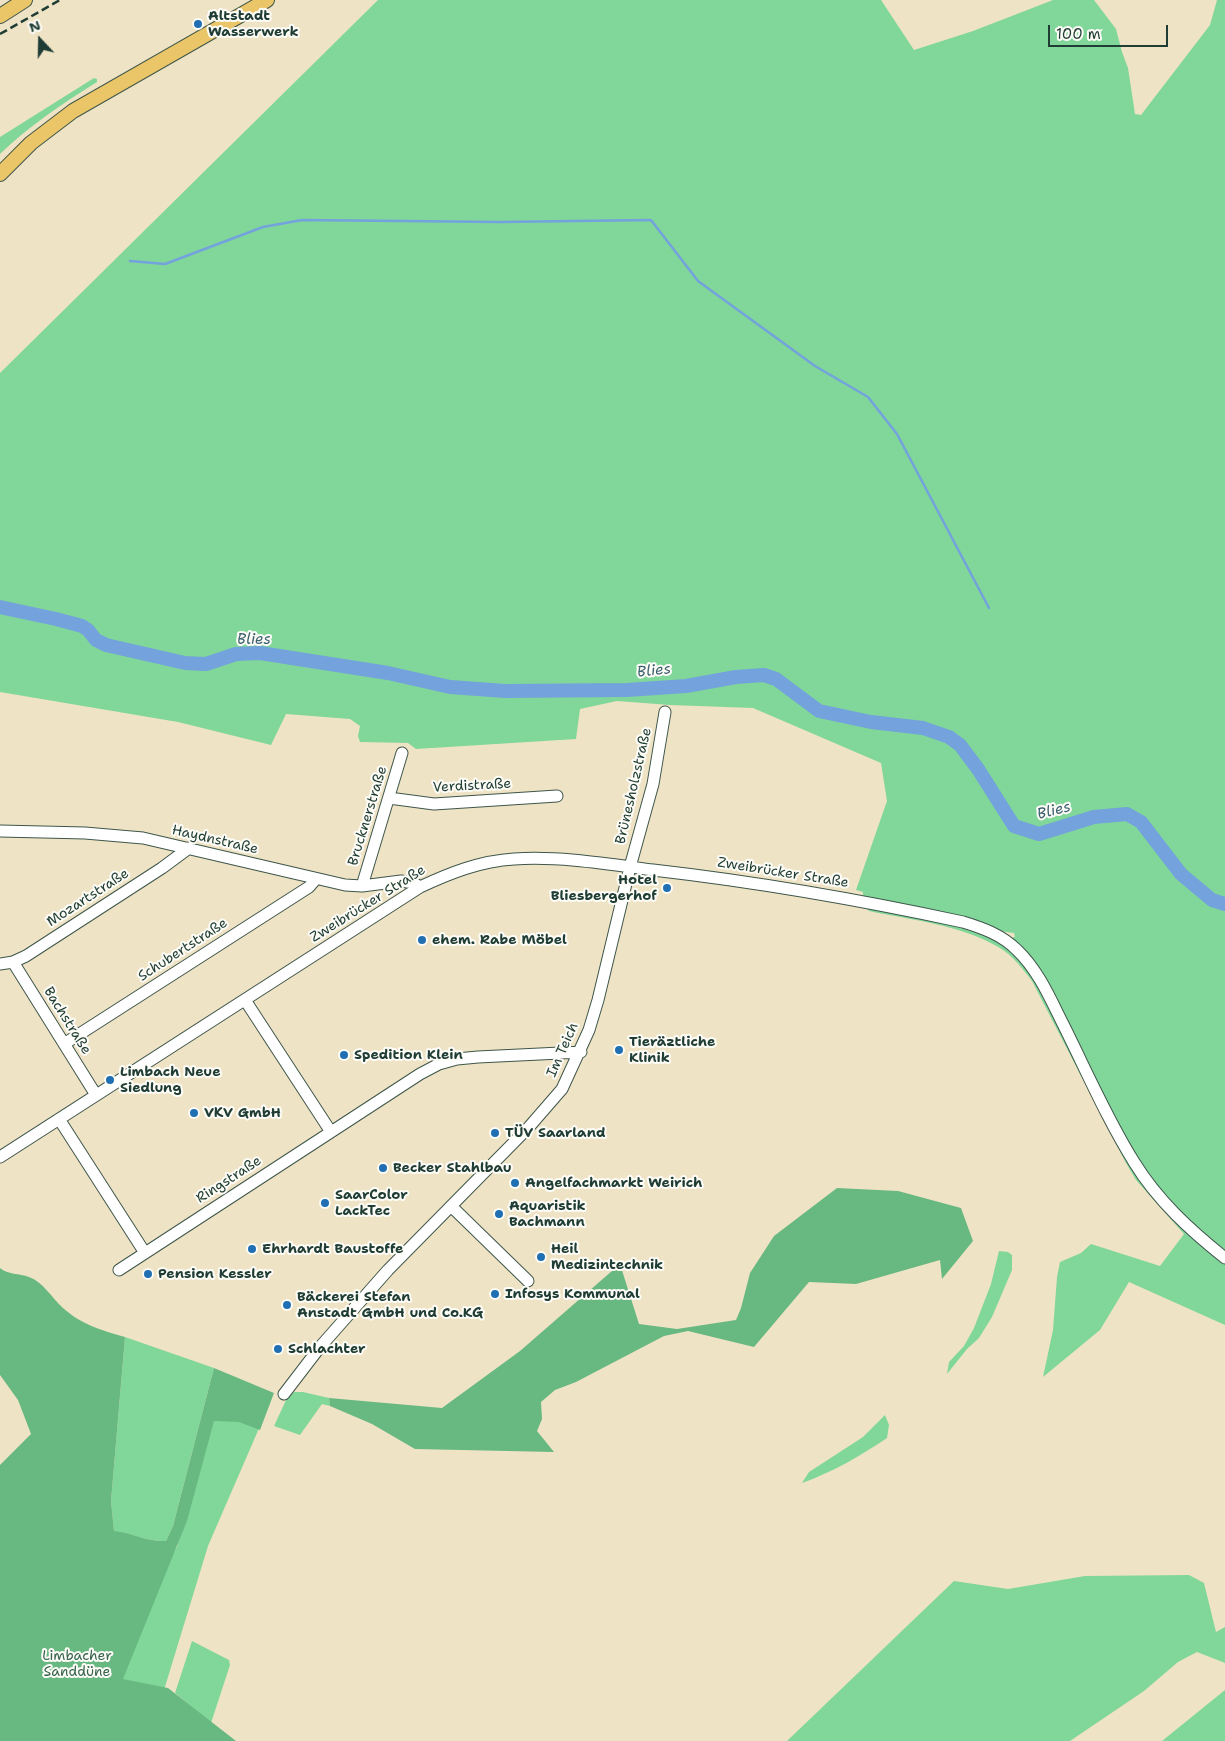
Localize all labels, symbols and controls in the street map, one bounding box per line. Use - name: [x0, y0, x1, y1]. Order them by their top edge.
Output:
- place label: Altstadt Wasserwerk: [208, 8, 299, 40]
- north arrow: [15, 15, 65, 65]
- scale bar: [1050, 15, 1170, 47]
- text: N: [26, 16, 43, 36]
- marker: Altstadt Wasserwerk: [192, 18, 204, 30]
- text: 100 m: [1056, 24, 1101, 44]
- water label: Blies: [237, 631, 271, 649]
- water label: Blies: [636, 660, 672, 682]
- street label: Brünesholzstraße: [612, 726, 656, 846]
- street label: Brucknerstraße: [345, 764, 391, 868]
- street label: Verdistraße: [432, 776, 512, 796]
- water label: Blies: [1035, 798, 1073, 824]
- street label: Haydnstraße: [170, 822, 260, 858]
- street label: Zweibrücker Straße: [716, 854, 850, 892]
- street label: Zweibrücker Straße: [307, 862, 429, 946]
- street label: Mozartstraße: [44, 865, 132, 931]
- place label: Hotel Bliesbergerhof: [551, 872, 657, 904]
- marker: Hotel Bliesbergerhof: [661, 882, 673, 894]
- street label: Schubertstraße: [135, 915, 231, 985]
- place label: ehem. Rabe Möbel: [432, 932, 567, 948]
- marker: ehem. Rabe Möbel: [416, 934, 428, 946]
- street label: Bachstraße: [40, 984, 94, 1058]
- street label: Im Teich: [543, 1020, 583, 1080]
- place label: Tieräztliche Klinik: [629, 1034, 715, 1066]
- marker: Tieräztliche Klinik: [613, 1044, 625, 1056]
- place label: Spedition Klein: [354, 1047, 463, 1063]
- marker: Spedition Klein: [338, 1049, 350, 1061]
- place label: Limbach Neue Siedlung: [120, 1064, 221, 1096]
- marker: Limbach Neue Siedlung: [104, 1074, 116, 1086]
- place label: VKV GmbH: [204, 1105, 281, 1121]
- marker: VKV GmbH: [188, 1107, 200, 1119]
- place label: TÜV Saarland: [505, 1125, 606, 1141]
- marker: TÜV Saarland: [489, 1127, 501, 1139]
- street label: Ringstraße: [193, 1153, 265, 1207]
- place label: Becker Stahlbau: [393, 1160, 512, 1176]
- marker: Becker Stahlbau: [377, 1162, 389, 1174]
- place label: Angelfachmarkt Weirich: [525, 1175, 702, 1191]
- marker: Angelfachmarkt Weirich: [509, 1177, 521, 1189]
- place label: SaarColor LackTec: [335, 1187, 408, 1220]
- marker: SaarColor LackTec: [319, 1197, 331, 1209]
- place label: Aquaristik Bachmann: [509, 1198, 586, 1230]
- marker: Aquaristik Bachmann: [493, 1208, 505, 1220]
- place label: Ehrhardt Baustoffe: [262, 1241, 403, 1257]
- place label: Heil Medizintechnik: [551, 1241, 663, 1274]
- marker: Ehrhardt Baustoffe: [246, 1243, 258, 1255]
- marker: Heil Medizintechnik: [535, 1251, 547, 1263]
- place label: Pension Kessler: [158, 1266, 272, 1282]
- marker: Pension Kessler: [142, 1268, 154, 1280]
- place label: Infosys Kommunal: [505, 1286, 640, 1302]
- marker: Infosys Kommunal: [489, 1288, 501, 1300]
- place label: Bäckerei Stefan Anstadt GmbH und Co.KG: [297, 1289, 483, 1321]
- marker: Bäckerei Stefan Anstadt GmbH und Co.KG: [281, 1299, 293, 1311]
- place label: Schlachter: [288, 1341, 366, 1357]
- marker: Schlachter: [272, 1343, 284, 1355]
- park label: Limbacher Sanddüne: [42, 1648, 112, 1680]

